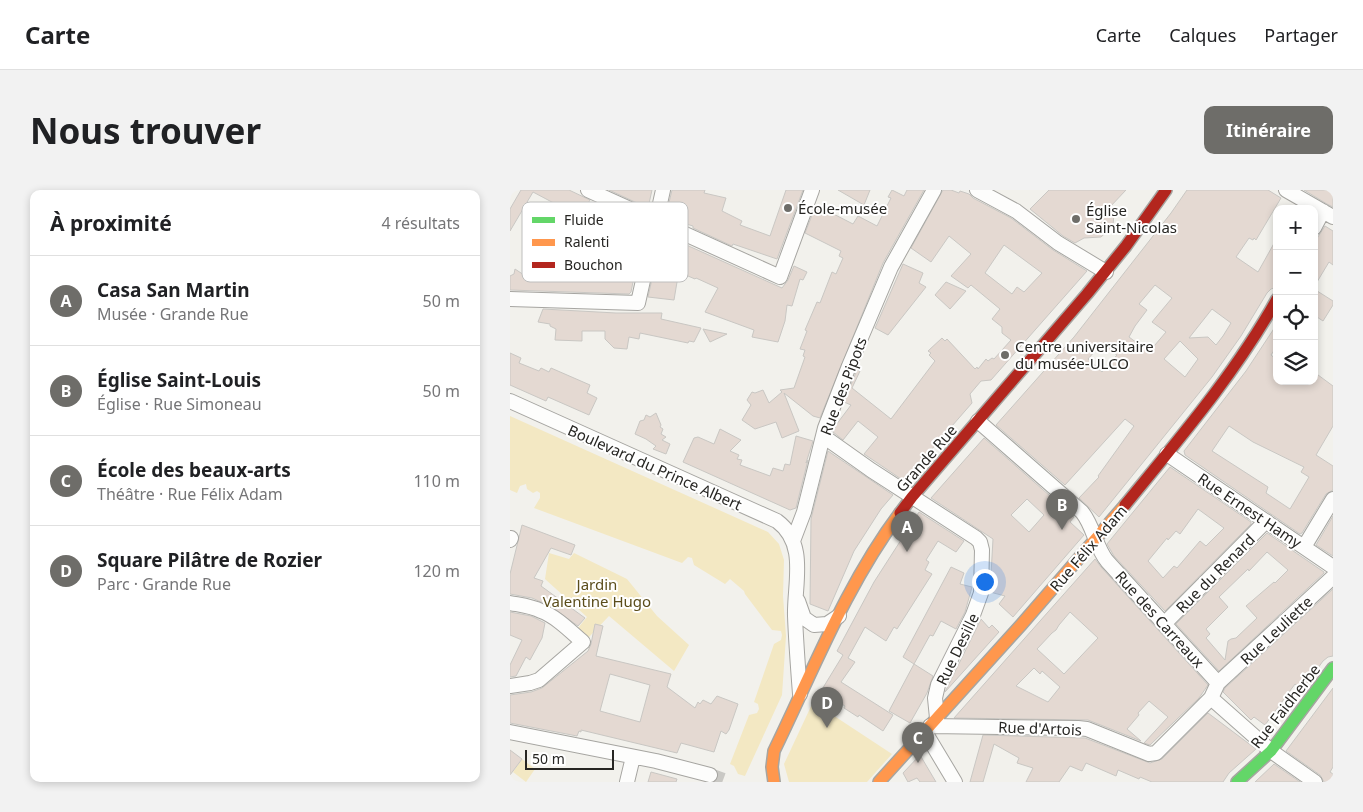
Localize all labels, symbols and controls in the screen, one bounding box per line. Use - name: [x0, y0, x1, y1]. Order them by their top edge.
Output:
- text: Carte: [25, 18, 90, 51]
- text: Carte: [1096, 23, 1141, 47]
- text: Calques: [1169, 23, 1236, 47]
- text: Partager: [1264, 23, 1338, 47]
- button: Itinéraire: [1204, 106, 1333, 154]
- text: Nous trouver: [30, 107, 261, 154]
- place label: École-musée: [798, 198, 887, 218]
- place label: Église Saint-Nicolas: [1086, 200, 1177, 237]
- legend: [522, 202, 688, 282]
- marker: École-musée: [782, 202, 794, 214]
- map controls: [1273, 205, 1318, 385]
- button: +: [1273, 205, 1318, 250]
- text: À proximité: [50, 209, 172, 237]
- text: Fluide: [564, 210, 604, 229]
- text: 4 résultats: [382, 212, 460, 234]
- marker: Église Saint-Nicolas: [1070, 213, 1082, 225]
- text: Ralenti: [564, 232, 609, 251]
- button: −: [1273, 250, 1318, 295]
- text: Bouchon: [564, 255, 623, 274]
- text: Casa San Martin: [97, 277, 250, 303]
- text: A: [60, 290, 72, 312]
- text: 50 m: [423, 290, 460, 312]
- button: locate: [1273, 295, 1318, 340]
- text: Musée · Grande Rue: [97, 303, 248, 325]
- street label: Rue des Pipots: [815, 334, 871, 438]
- place label: Centre universitaire du musée-ULCO: [1015, 336, 1154, 373]
- button: layers: [1273, 340, 1318, 385]
- marker: Centre universitaire du musée-ULCO: [999, 349, 1011, 361]
- text: Église Saint-Louis: [97, 367, 261, 393]
- text: B: [61, 380, 71, 402]
- text: 50 m: [423, 380, 460, 402]
- text: Église · Rue Simoneau: [97, 393, 262, 415]
- street label: Boulevard du Prince Albert: [565, 420, 746, 515]
- street label: Grande Rue: [891, 420, 961, 496]
- text: École des beaux-arts: [97, 457, 291, 483]
- street label: Rue Ernest Hamy: [1194, 468, 1306, 552]
- text: C: [61, 470, 71, 492]
- text: 110 m: [413, 470, 460, 492]
- text: Théâtre · Rue Félix Adam: [97, 483, 283, 505]
- pin: B: [1046, 489, 1078, 530]
- street label: Rue Félix Adam: [1045, 501, 1131, 595]
- pin: A: [891, 511, 923, 552]
- street label: Rue du Renard: [1171, 529, 1259, 617]
- text: Square Pilâtre de Rozier: [97, 547, 322, 573]
- text: D: [60, 560, 72, 582]
- text: 120 m: [413, 560, 460, 582]
- street label: Rue des Carreaux: [1111, 566, 1209, 672]
- your location: [972, 569, 998, 595]
- text: Parc · Grande Rue: [97, 573, 231, 595]
- park label: Jardin Valentine Hugo: [543, 574, 651, 611]
- street label: Rue Leuliette: [1236, 591, 1316, 669]
- street label: Rue Desille: [931, 610, 983, 688]
- street label: Rue Faidherbe: [1246, 660, 1324, 752]
- pin: D: [811, 687, 843, 728]
- street label: Rue d'Artois: [998, 717, 1082, 739]
- pin: C: [902, 722, 934, 763]
- scale bar: [525, 747, 614, 770]
- text: 50 m: [532, 749, 565, 768]

